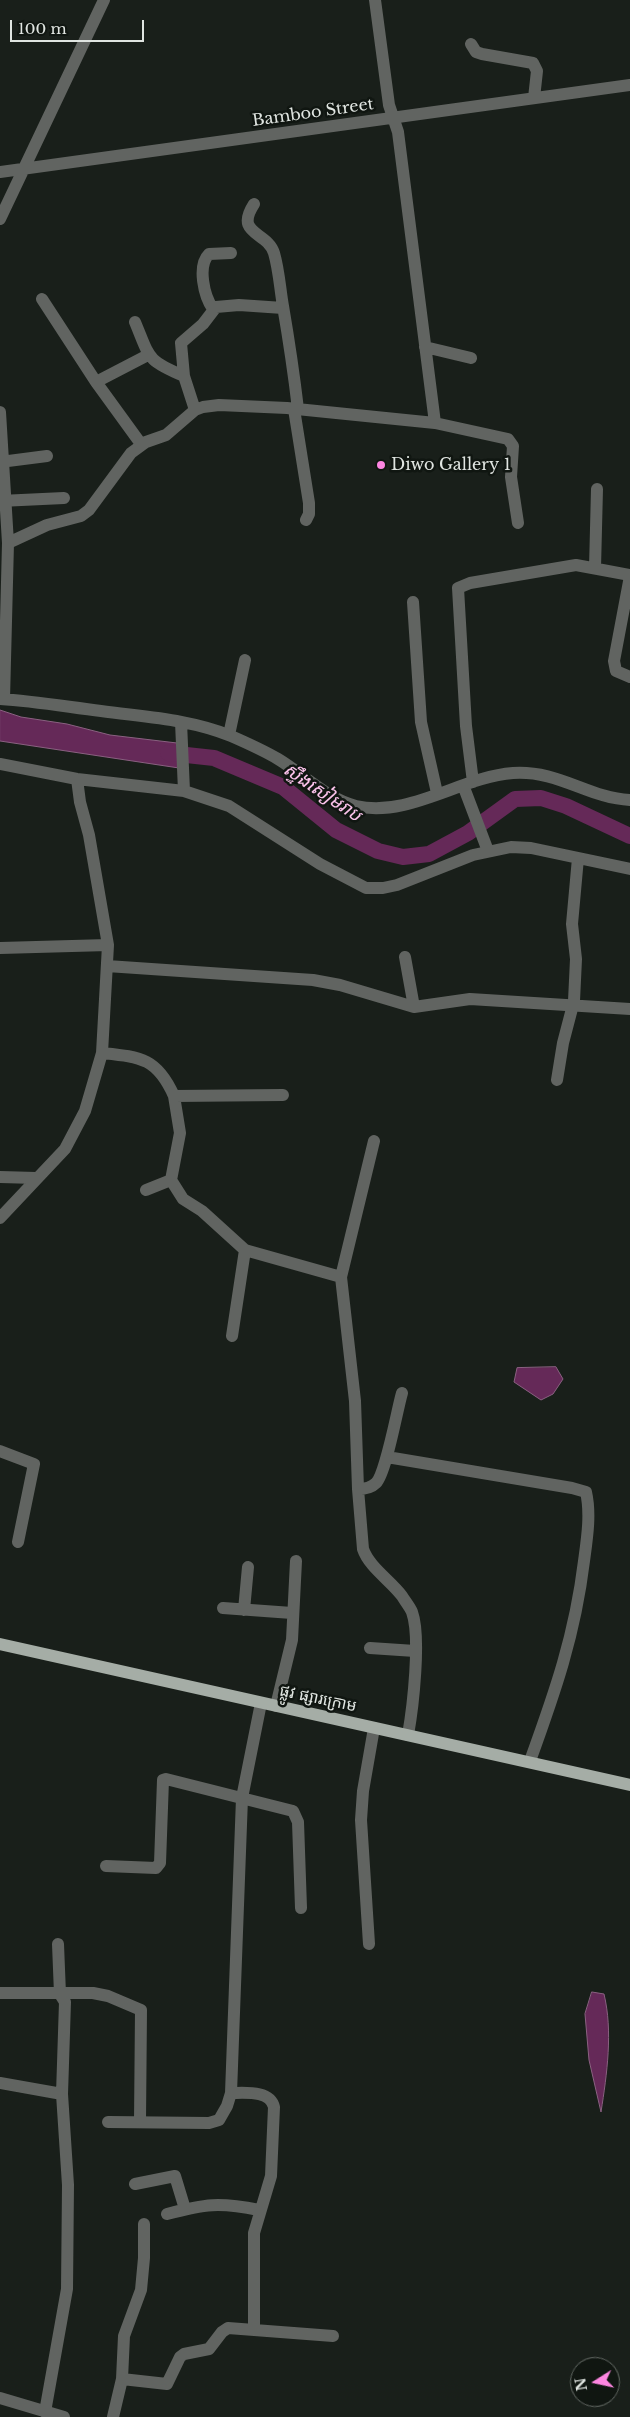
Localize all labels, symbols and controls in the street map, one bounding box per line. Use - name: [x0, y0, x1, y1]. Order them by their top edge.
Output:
- scale bar: [12, 10, 146, 42]
- text: 100 m: [18, 19, 67, 38]
- street label: Bamboo Street: [251, 95, 375, 131]
- place label: Diwo Gallery 1: [391, 455, 511, 475]
- marker: Diwo Gallery 1: [375, 459, 387, 471]
- water label: ស្ទឹងសៀមរាប: [279, 759, 365, 827]
- street label: ផ្លូវ ផ្សារក្រោម: [278, 1681, 358, 1717]
- north arrow: [570, 2357, 620, 2407]
- text: N: [571, 2376, 591, 2392]

